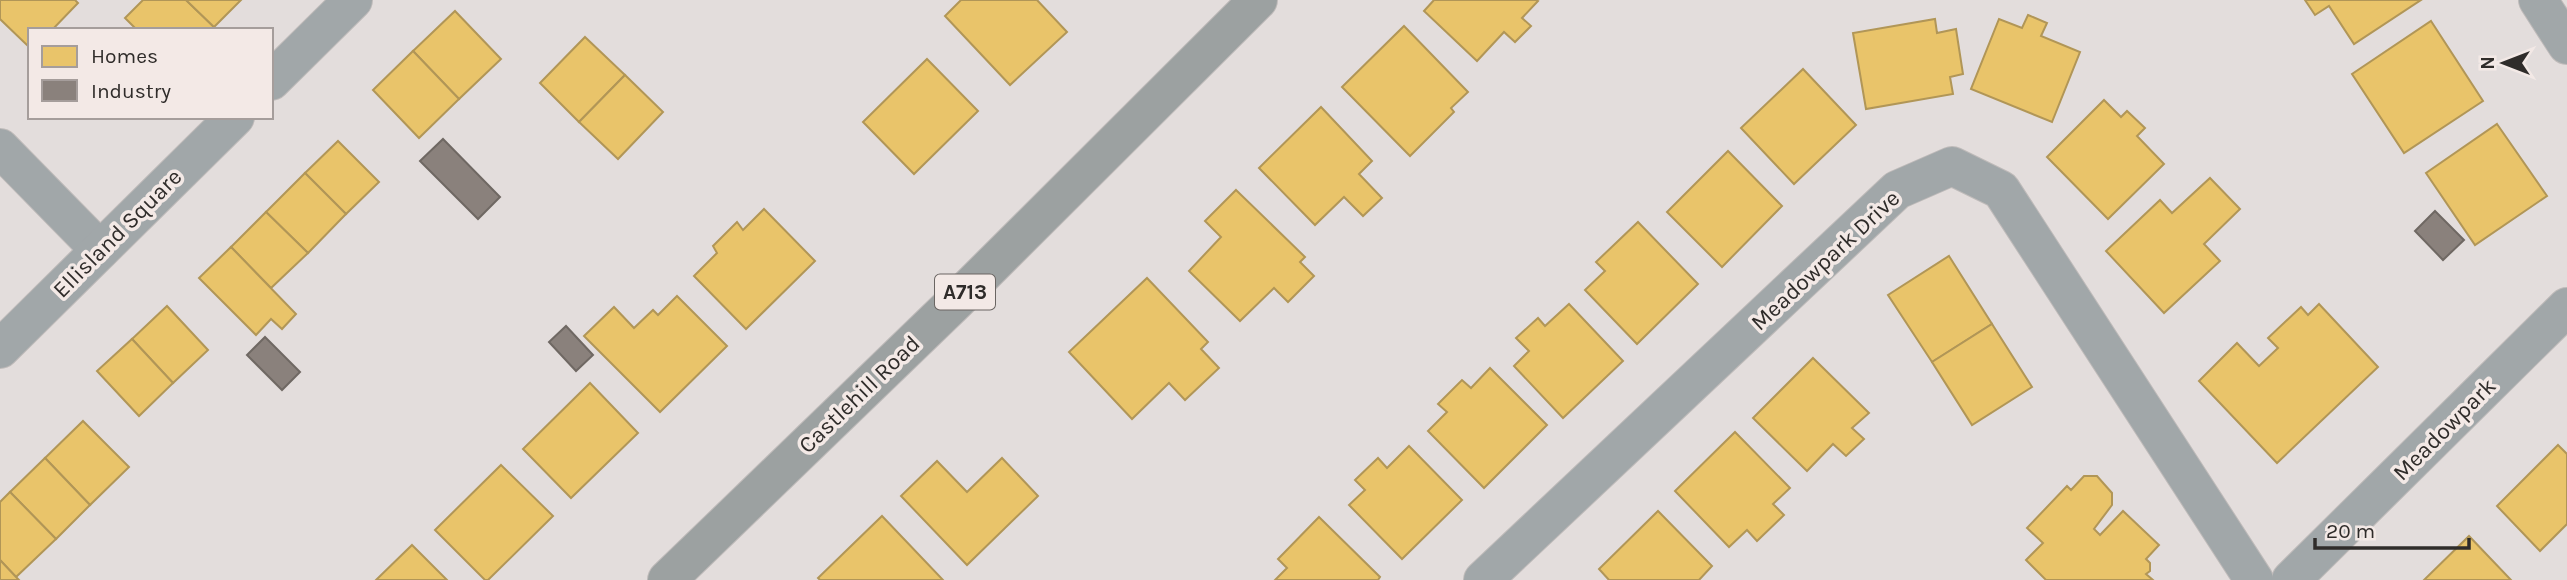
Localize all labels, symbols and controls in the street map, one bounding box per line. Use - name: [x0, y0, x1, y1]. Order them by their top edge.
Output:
- legend: [28, 28, 273, 119]
- north arrow: [2469, 28, 2539, 98]
- text: Homes: [91, 44, 158, 68]
- text: N: [2477, 56, 2499, 70]
- text: Industry: [91, 79, 171, 103]
- street label: Ellisland Square: [47, 163, 187, 303]
- street label: Meadowpark Drive: [1745, 185, 1905, 336]
- road number: A713: [935, 274, 995, 310]
- street label: Castlehill Road: [793, 330, 925, 459]
- street label: Meadowpark: [2387, 372, 2501, 486]
- scale bar: [2315, 506, 2469, 550]
- text: 20 m: [2326, 519, 2375, 543]

